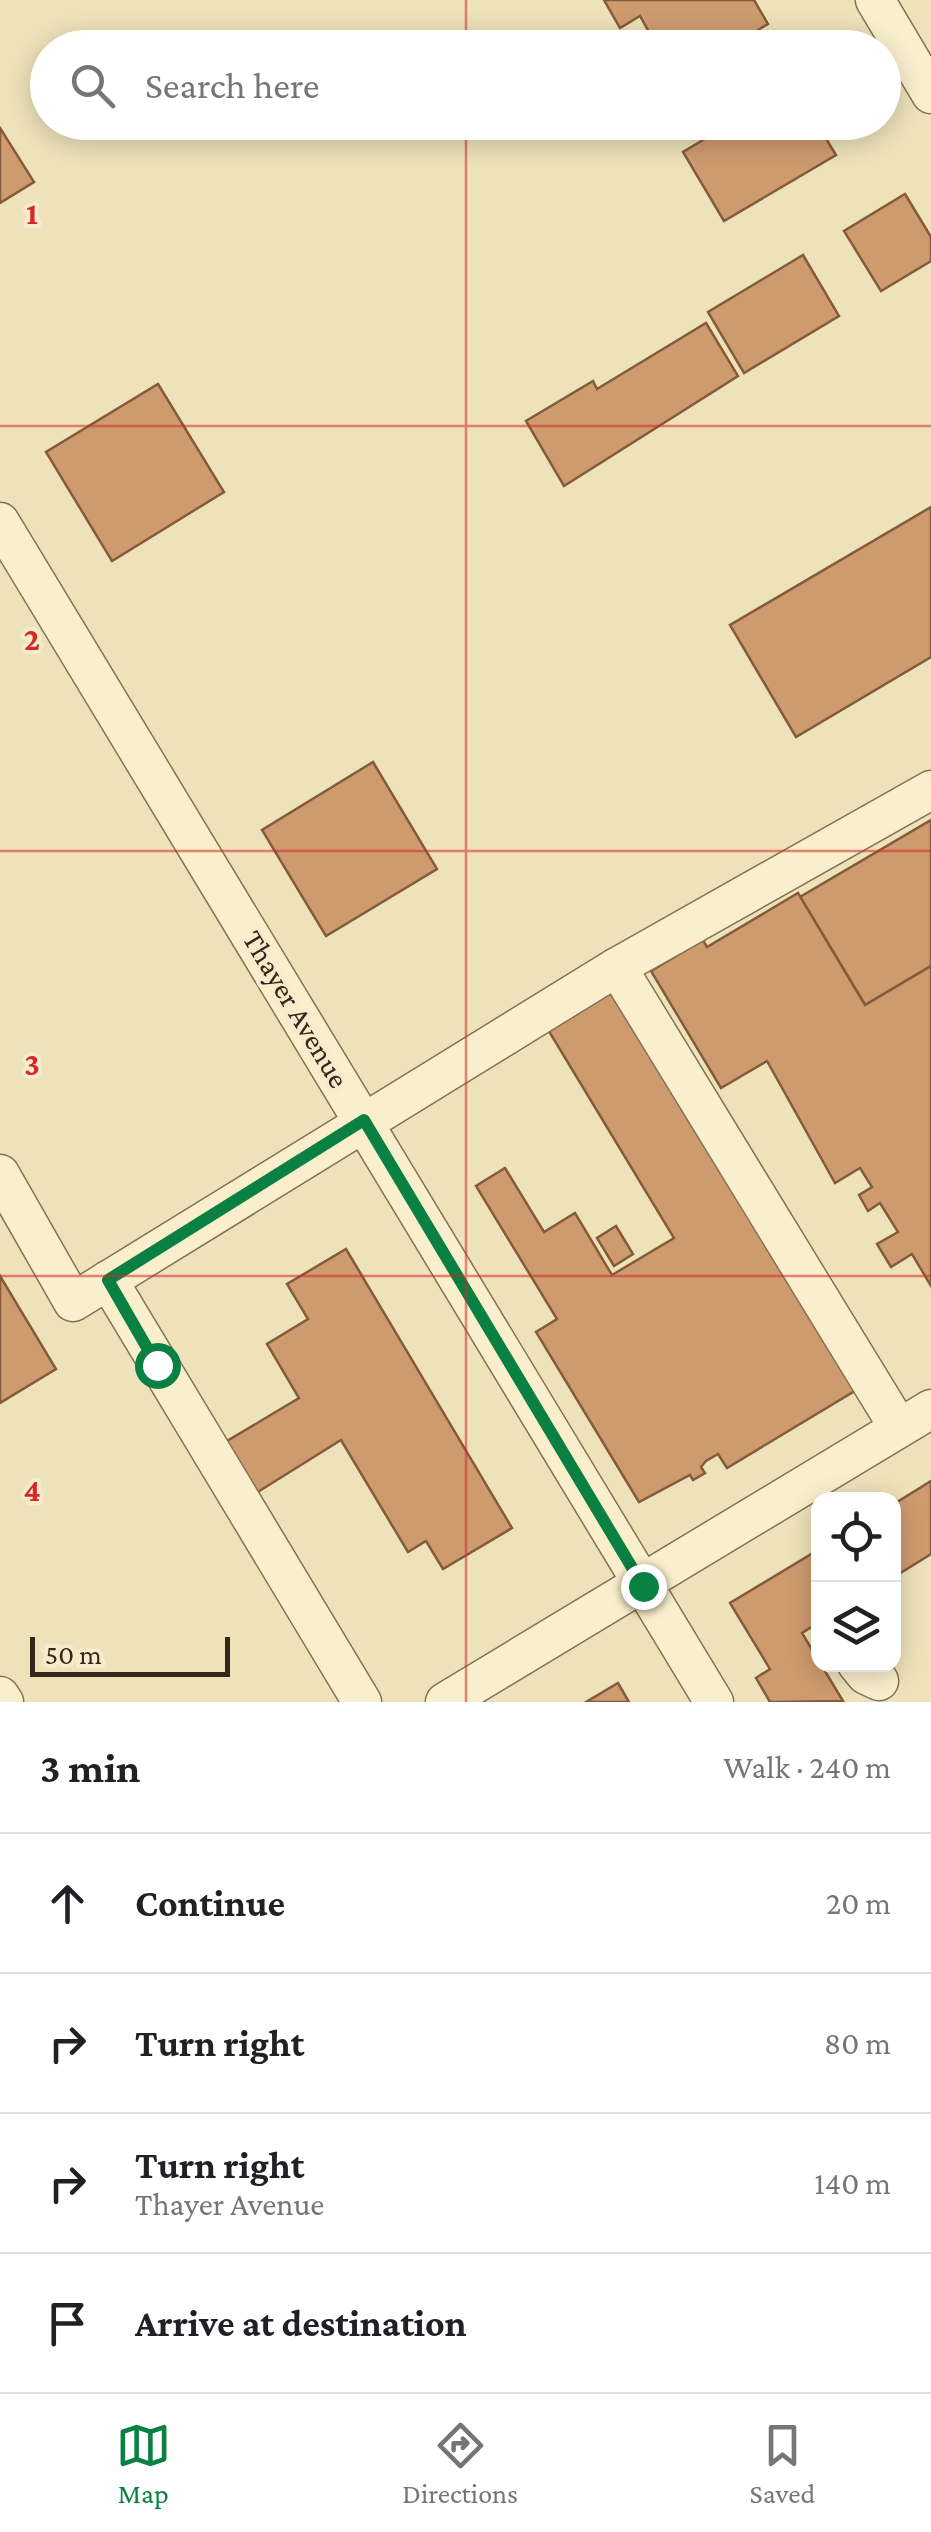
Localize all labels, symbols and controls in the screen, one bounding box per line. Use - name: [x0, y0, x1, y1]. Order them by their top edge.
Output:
- search box: [30, 30, 901, 140]
- icon: search: [65, 58, 120, 113]
- text: Search here: [145, 64, 319, 106]
- text: 1: [26, 195, 38, 231]
- text: 2: [24, 621, 40, 657]
- street label: Thayer Avenue: [236, 924, 356, 1094]
- text: 3: [24, 1046, 40, 1082]
- route start: [135, 1343, 181, 1389]
- text: 4: [23, 1472, 41, 1508]
- map controls: [811, 1492, 901, 1672]
- button: locate: [811, 1492, 901, 1582]
- route end: [621, 1564, 667, 1610]
- button: layers: [811, 1582, 901, 1672]
- scale bar: [30, 1632, 230, 1676]
- text: 50 m: [45, 1639, 102, 1670]
- text: 3 min: [40, 1744, 140, 1791]
- text: Walk · 240 m: [723, 1749, 891, 1785]
- icon: ahead: [40, 1876, 95, 1931]
- text: Continue: [135, 1882, 285, 1924]
- text: 20 m: [826, 1885, 891, 1921]
- icon: right: [40, 2016, 95, 2071]
- text: Turn right: [135, 2022, 304, 2064]
- text: 80 m: [824, 2025, 891, 2061]
- text: Turn right: [135, 2144, 304, 2186]
- icon: right: [40, 2156, 95, 2211]
- text: 140 m: [814, 2165, 891, 2201]
- text: Thayer Avenue: [135, 2186, 324, 2222]
- icon: arrive: [40, 2296, 95, 2351]
- text: Arrive at destination: [135, 2302, 467, 2344]
- tab: Map: [116, 2418, 171, 2509]
- tab: Directions: [402, 2418, 518, 2509]
- tab: Saved: [750, 2418, 815, 2509]

